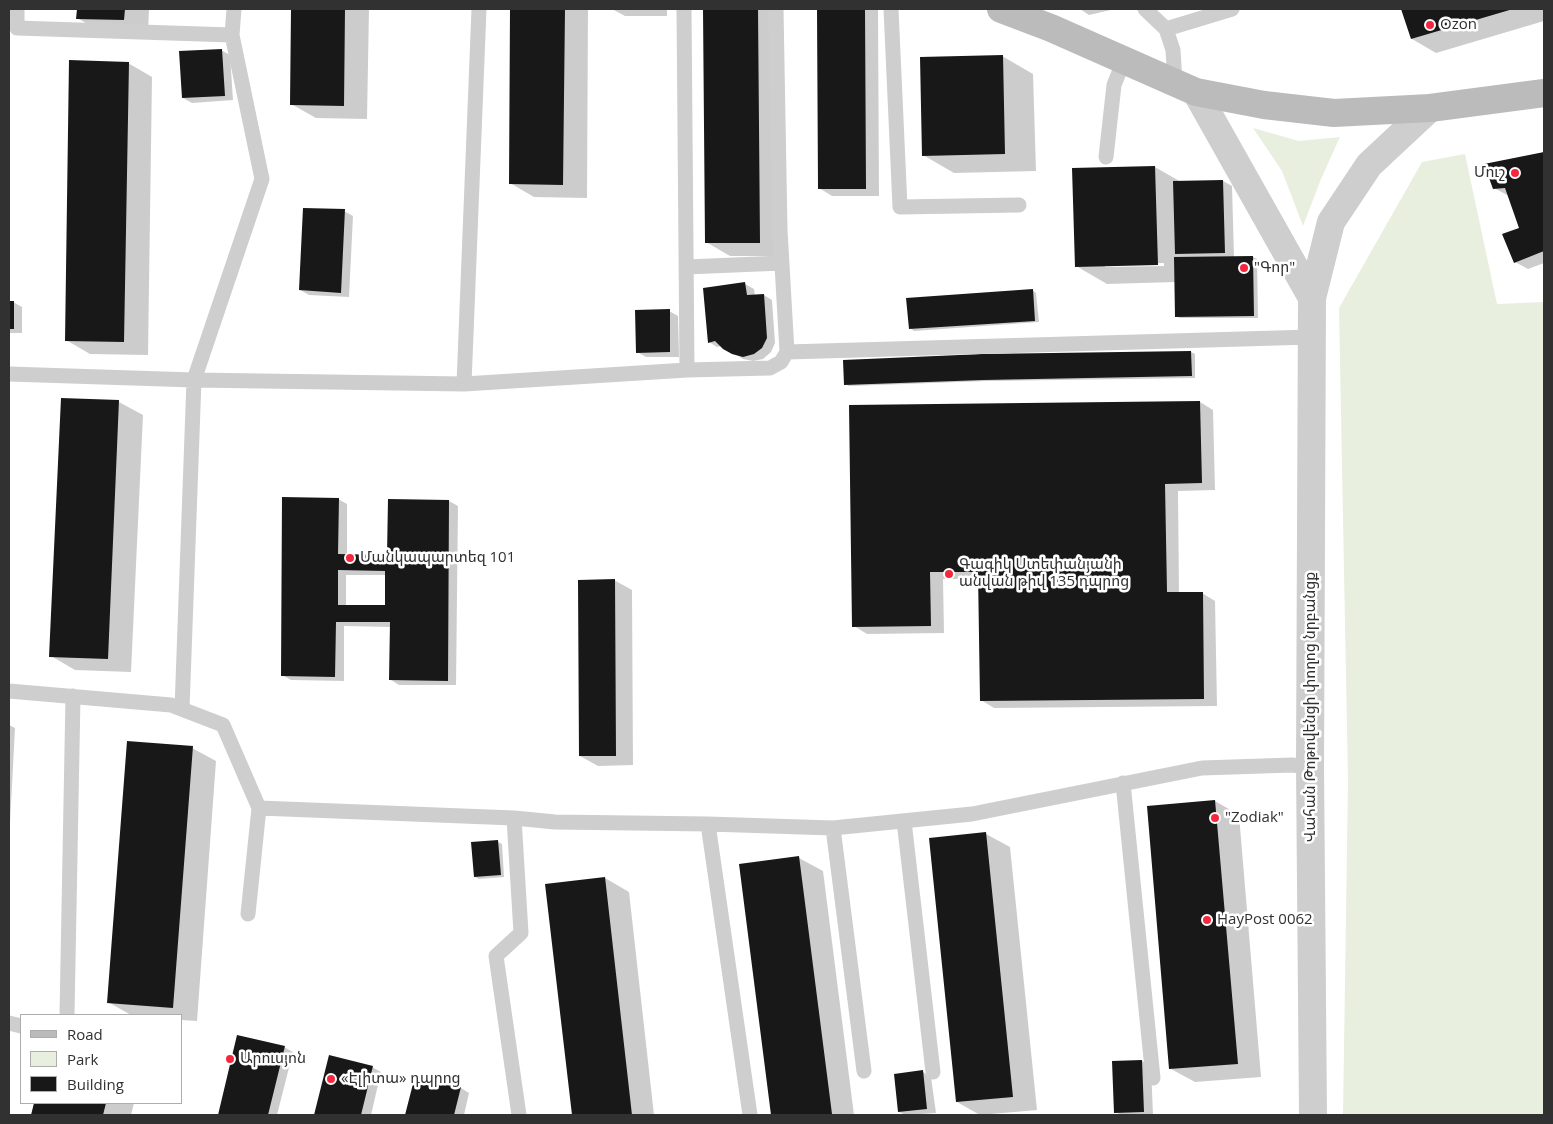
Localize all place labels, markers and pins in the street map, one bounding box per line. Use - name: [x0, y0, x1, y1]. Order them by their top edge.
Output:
- place label: Ozon: [1440, 16, 1477, 34]
- marker: Ozon: [1424, 19, 1436, 31]
- place label: Մուշ: [1474, 164, 1505, 182]
- marker: Մուշ: [1509, 167, 1521, 179]
- place label: "Գոր": [1254, 259, 1295, 277]
- marker: "Գոր": [1238, 262, 1250, 274]
- place label: Մանկապարտեզ 101: [360, 549, 515, 567]
- marker: Մանկապարտեզ 101: [344, 552, 356, 564]
- place label: Գագիկ Ստեփանյանի անվան թիվ 135 դպրոց: [959, 556, 1129, 591]
- marker: Գագիկ Ստեփանյանի անվան թիվ 135 դպրոց: [943, 568, 955, 580]
- place label: "Zodiak": [1225, 809, 1284, 827]
- marker: "Zodiak": [1209, 812, 1221, 824]
- place label: HayPost 0062: [1217, 911, 1313, 929]
- marker: HayPost 0062: [1201, 914, 1213, 926]
- place label: Արուսյոն: [240, 1050, 306, 1068]
- marker: Արուսյոն: [224, 1053, 236, 1065]
- place label: «Էլիտա» դպրոց: [341, 1070, 461, 1088]
- marker: «Էլիտա» դպրոց: [325, 1073, 337, 1085]

